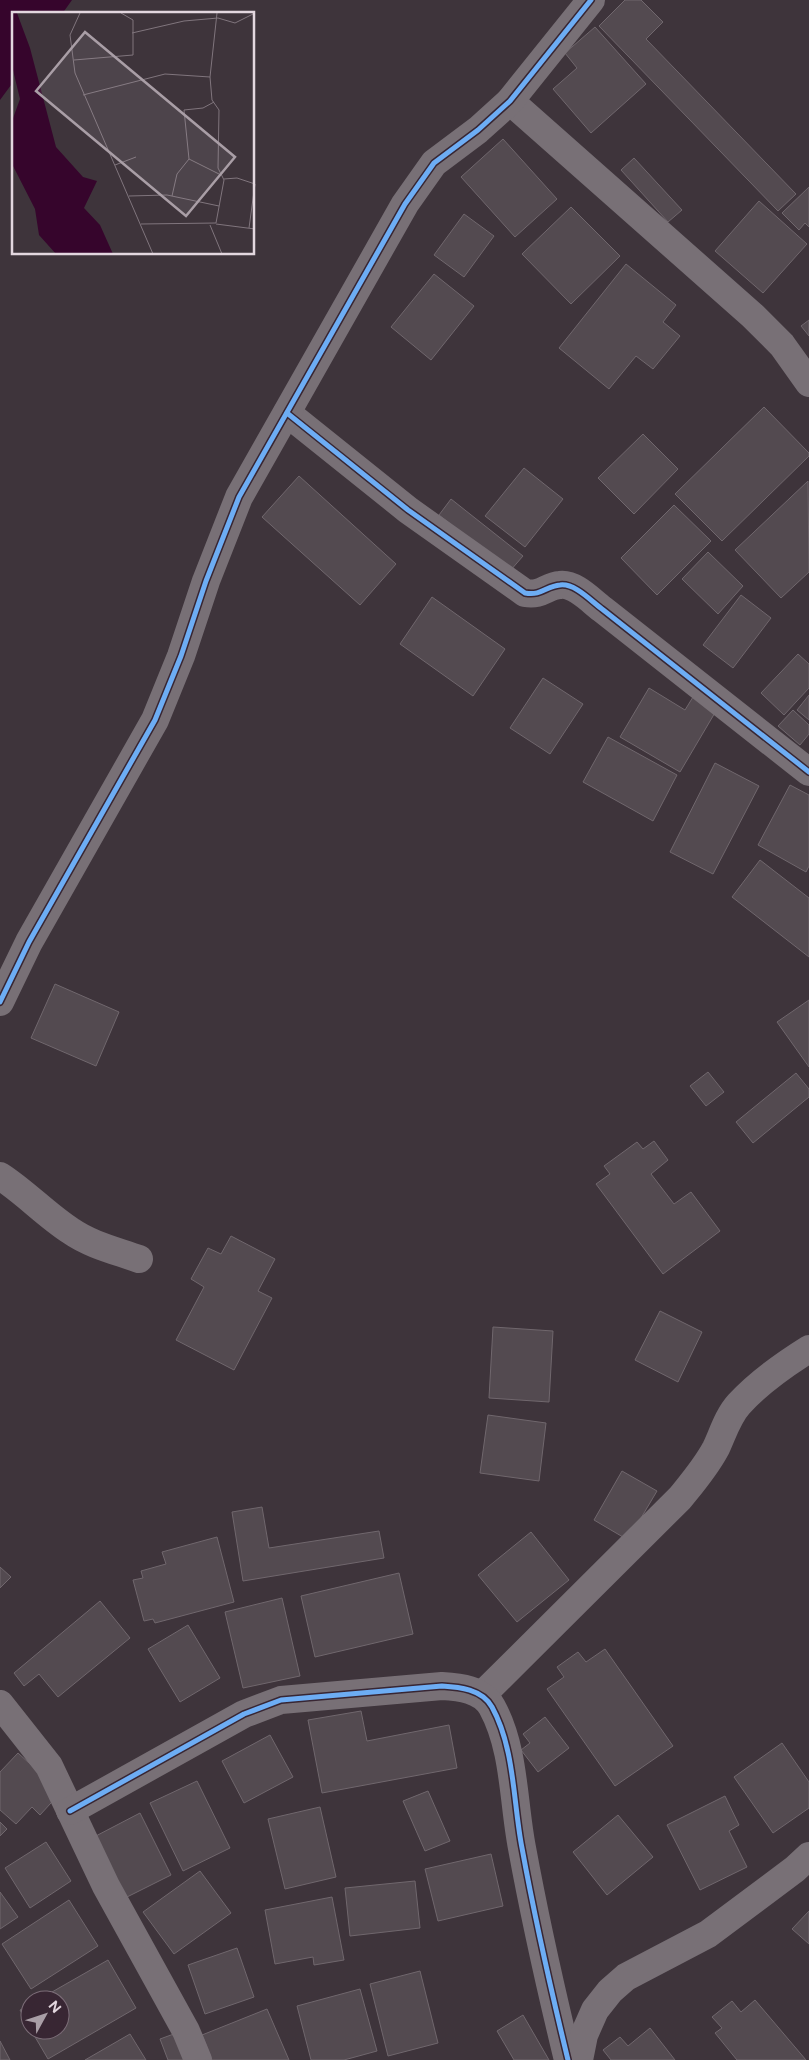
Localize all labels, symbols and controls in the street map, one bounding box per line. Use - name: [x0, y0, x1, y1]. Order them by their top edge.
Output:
- inset map: [12, 12, 255, 255]
- north arrow: [20, 1990, 70, 2040]
- text: N: [45, 1997, 65, 2017]

